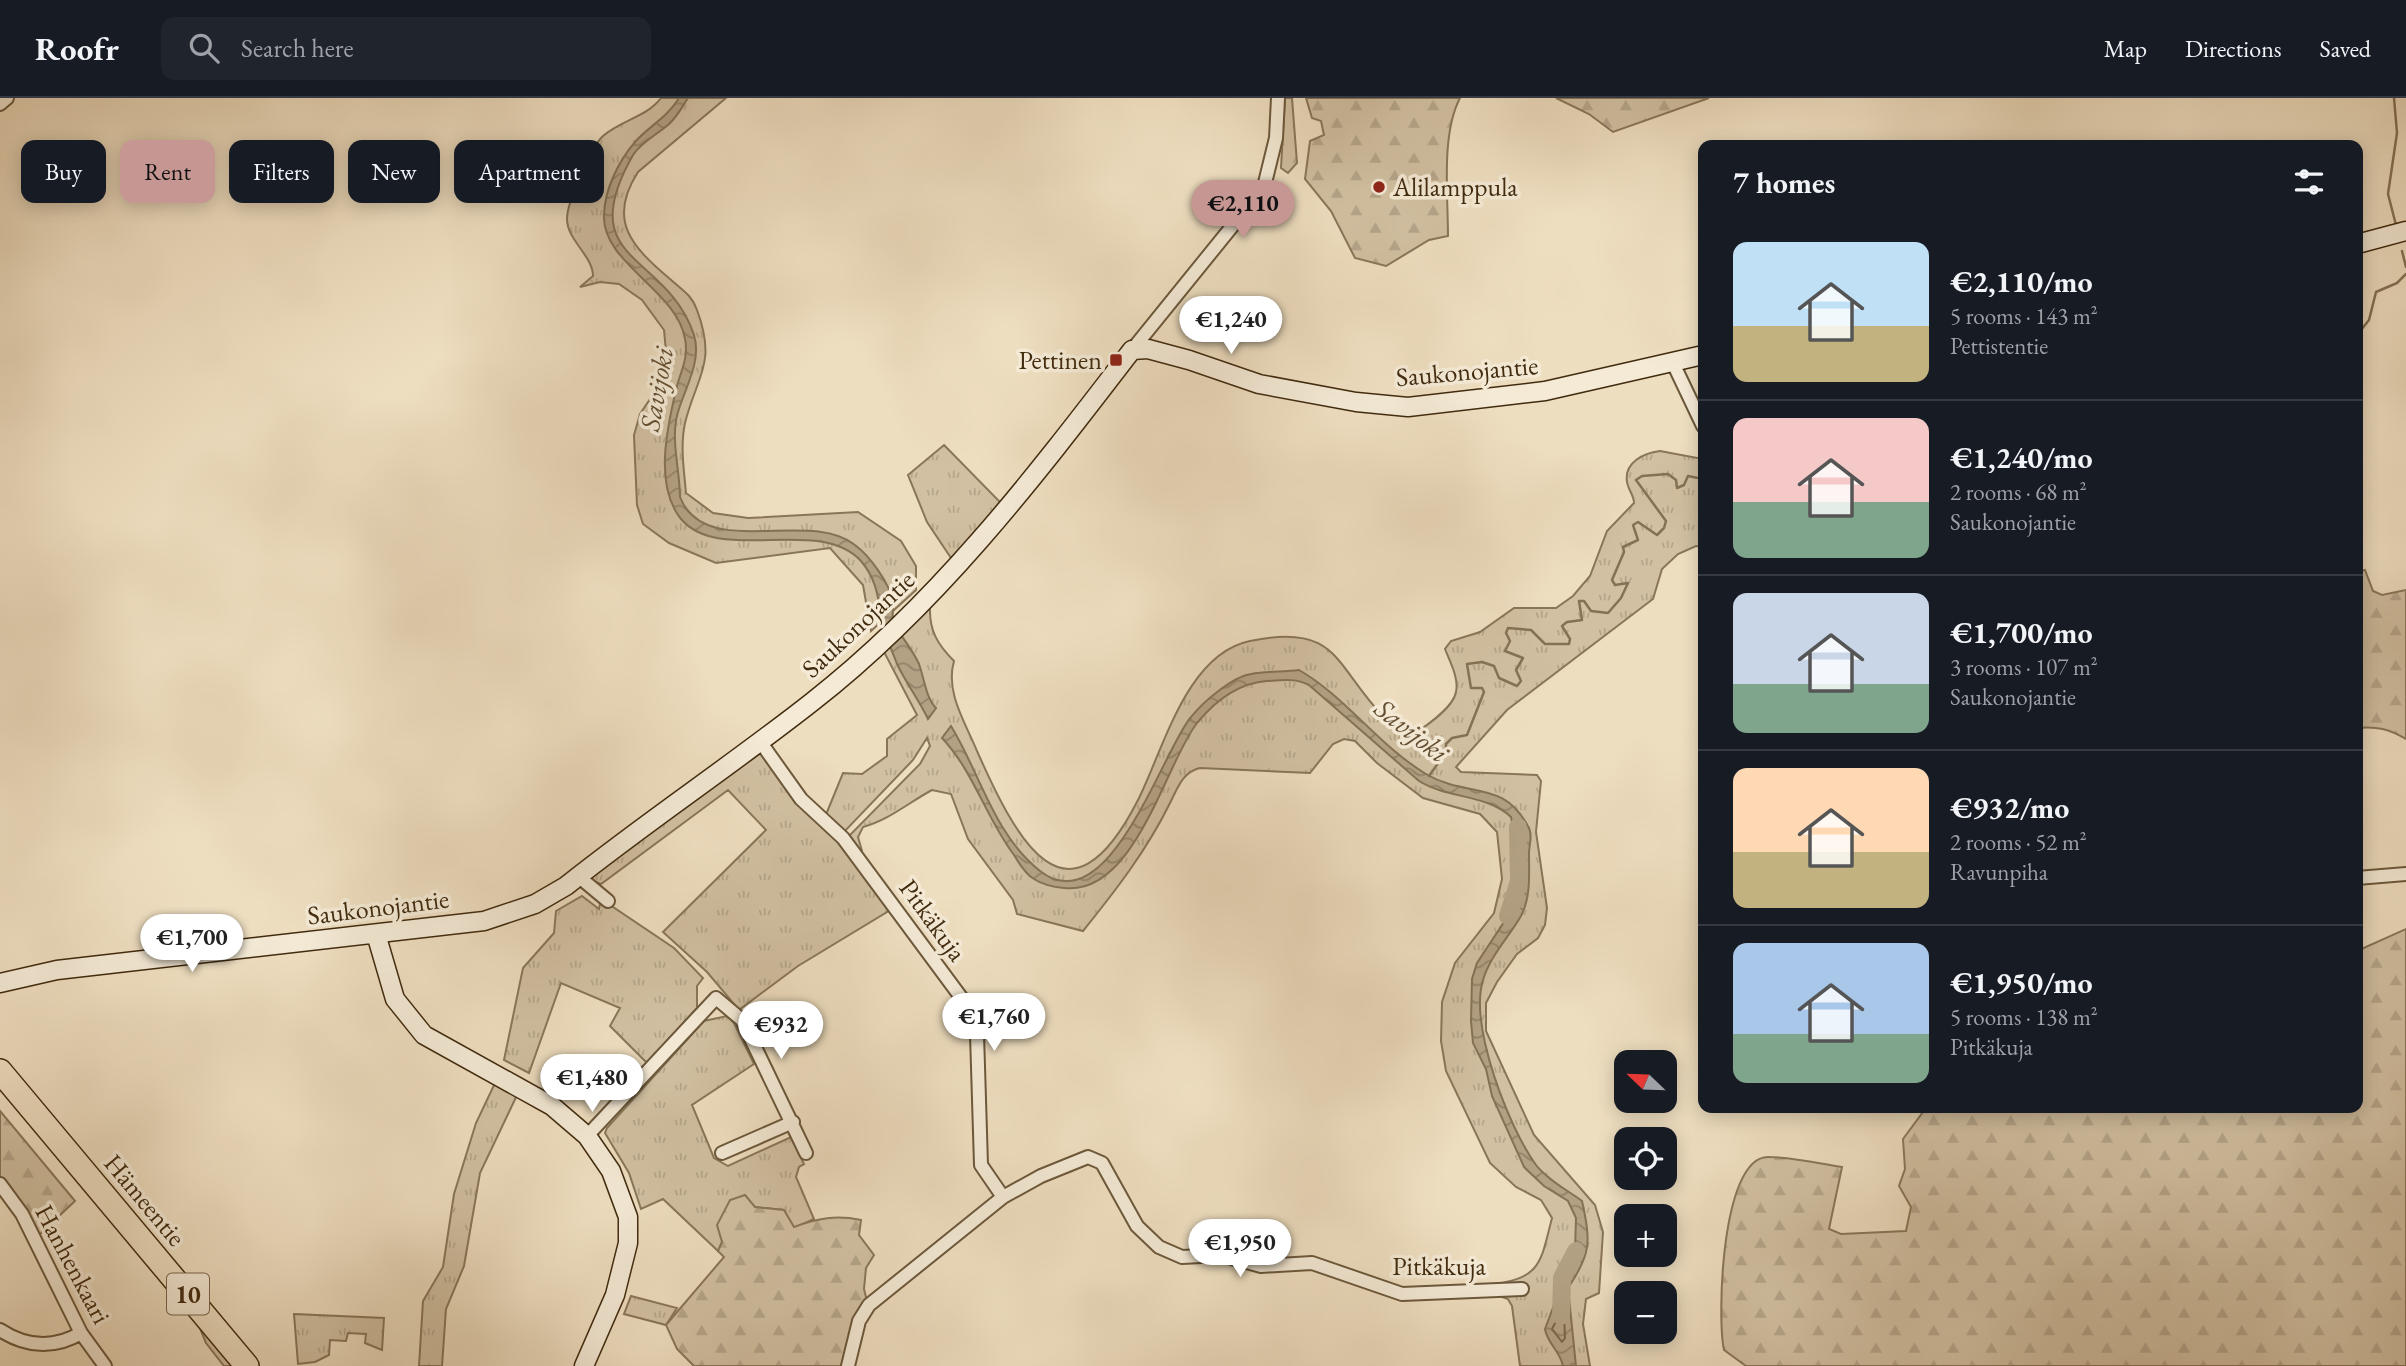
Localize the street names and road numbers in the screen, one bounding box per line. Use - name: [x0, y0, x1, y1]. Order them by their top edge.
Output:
- street label: Saukonojantie: [1395, 348, 1539, 394]
- street label: Saukonojantie: [794, 563, 922, 685]
- street label: Pitkäkuja: [892, 872, 975, 968]
- street label: Saukonojantie: [305, 881, 451, 933]
- street label: Hämeentie: [97, 1147, 193, 1253]
- street label: Hanhenkaari: [27, 1198, 119, 1330]
- street label: Pitkäkuja: [1392, 1249, 1486, 1283]
- road number: 10: [167, 1274, 209, 1314]

